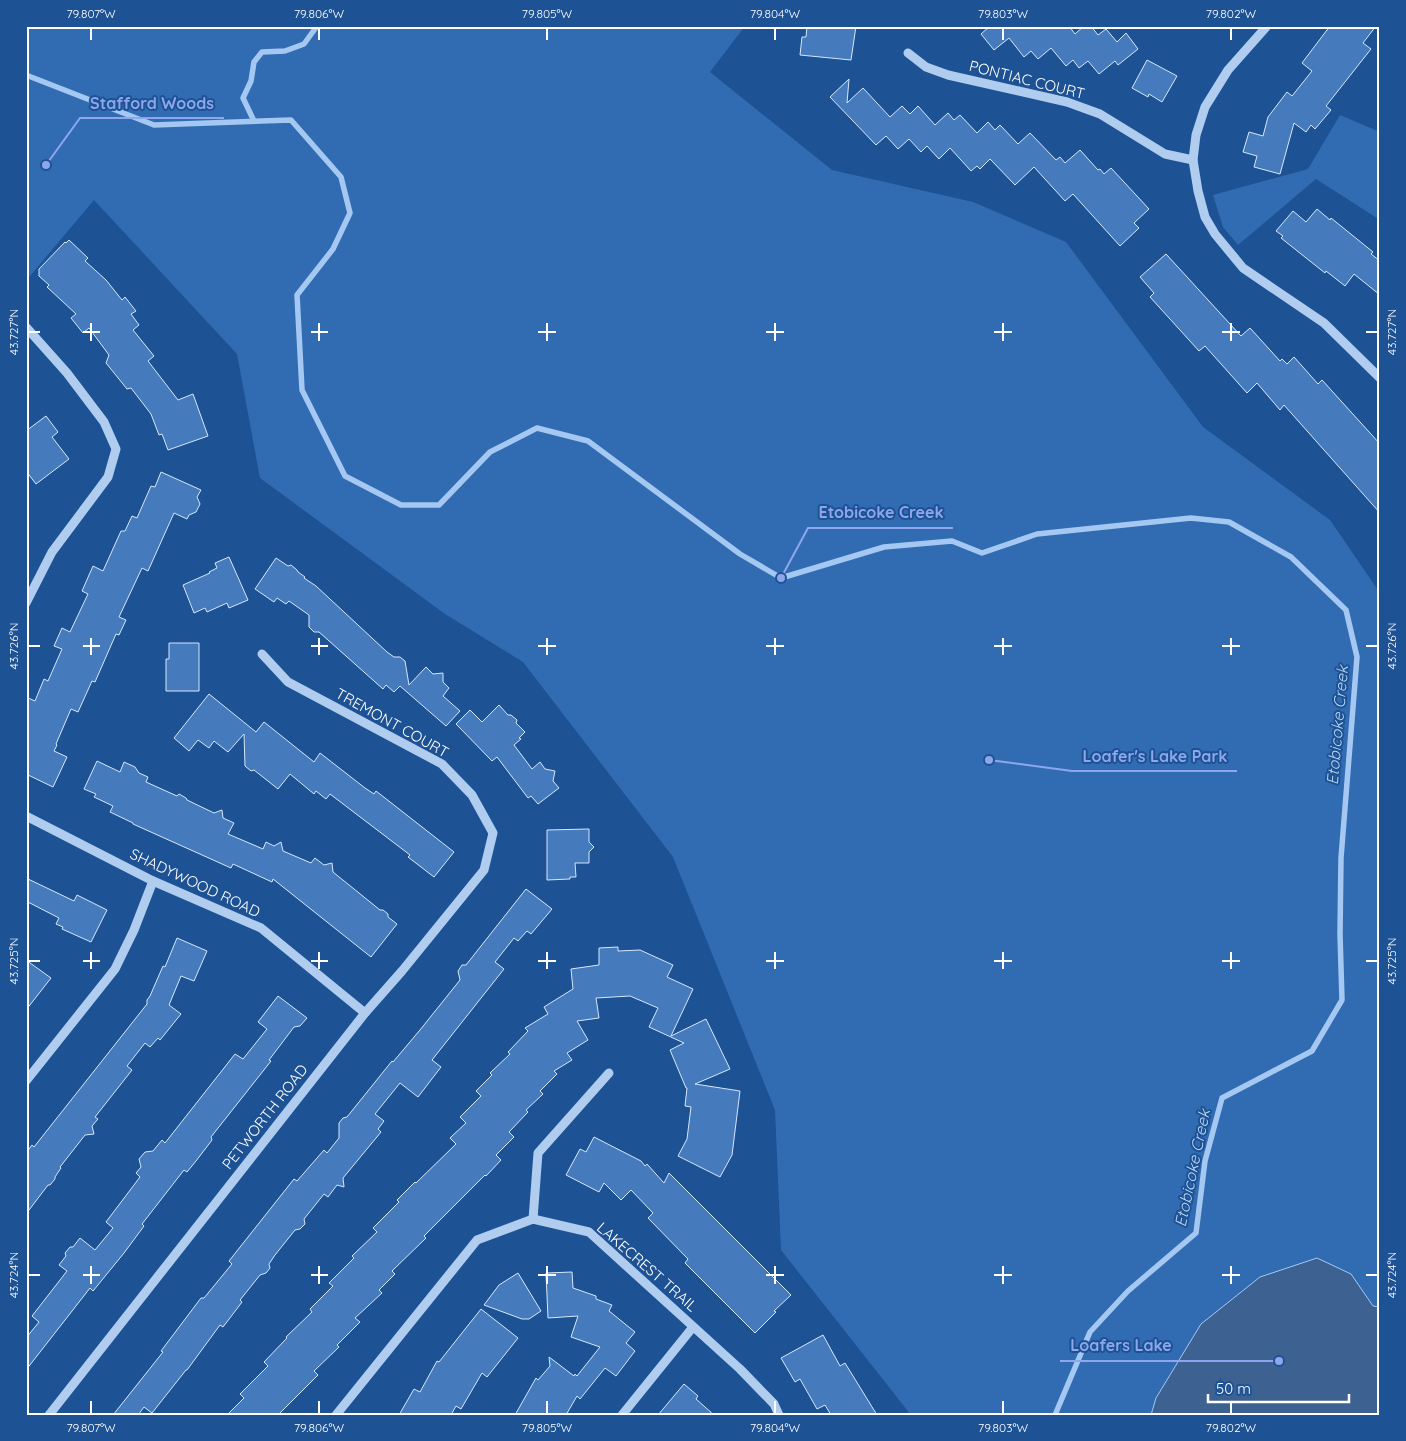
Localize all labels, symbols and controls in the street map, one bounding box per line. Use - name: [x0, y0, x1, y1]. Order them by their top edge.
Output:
- text: 79.807°W: [66, 6, 116, 21]
- text: 79.806°W: [294, 6, 345, 21]
- text: 79.805°W: [522, 6, 573, 21]
- text: 79.804°W: [750, 6, 800, 21]
- text: 79.803°W: [978, 6, 1028, 21]
- text: 79.802°W: [1206, 6, 1257, 21]
- street label: PONTIAC COURT: [967, 56, 1087, 103]
- callout: Stafford Woods: [80, 87, 224, 118]
- text: Stafford Woods: [90, 93, 214, 113]
- text: 43.727°N: [6, 309, 21, 355]
- text: 43.727°N: [1384, 309, 1399, 355]
- callout: Etobicoke Creek: [808, 497, 953, 528]
- text: Etobicoke Creek: [818, 502, 944, 522]
- text: 43.726°N: [6, 623, 21, 669]
- text: 43.726°N: [1384, 623, 1399, 669]
- water label: Etobicoke Creek: [1322, 663, 1352, 785]
- street label: TREMONT COURT: [332, 684, 452, 762]
- callout: Loafer's Lake Park: [1072, 740, 1237, 771]
- text: Loafer's Lake Park: [1083, 746, 1227, 766]
- street label: SHADYWOOD ROAD: [127, 844, 264, 921]
- text: 43.725°N: [6, 938, 21, 984]
- text: 43.725°N: [1384, 938, 1399, 984]
- street label: PETWORTH ROAD: [218, 1060, 312, 1173]
- water label: Etobicoke Creek: [1170, 1106, 1215, 1229]
- street label: LAKECREST TRAIL: [593, 1218, 701, 1315]
- text: 43.724°N: [6, 1252, 21, 1298]
- text: 43.724°N: [1384, 1252, 1399, 1298]
- callout: Loafers Lake: [1060, 1330, 1181, 1361]
- text: Loafers Lake: [1070, 1335, 1172, 1355]
- scale bar: [1208, 1371, 1350, 1403]
- text: 50 m: [1216, 1379, 1251, 1398]
- text: 79.807°W: [66, 1420, 116, 1435]
- text: 79.806°W: [294, 1420, 345, 1435]
- text: 79.805°W: [522, 1420, 573, 1435]
- text: 79.804°W: [750, 1420, 800, 1435]
- text: 79.803°W: [978, 1420, 1028, 1435]
- text: 79.802°W: [1206, 1420, 1257, 1435]

